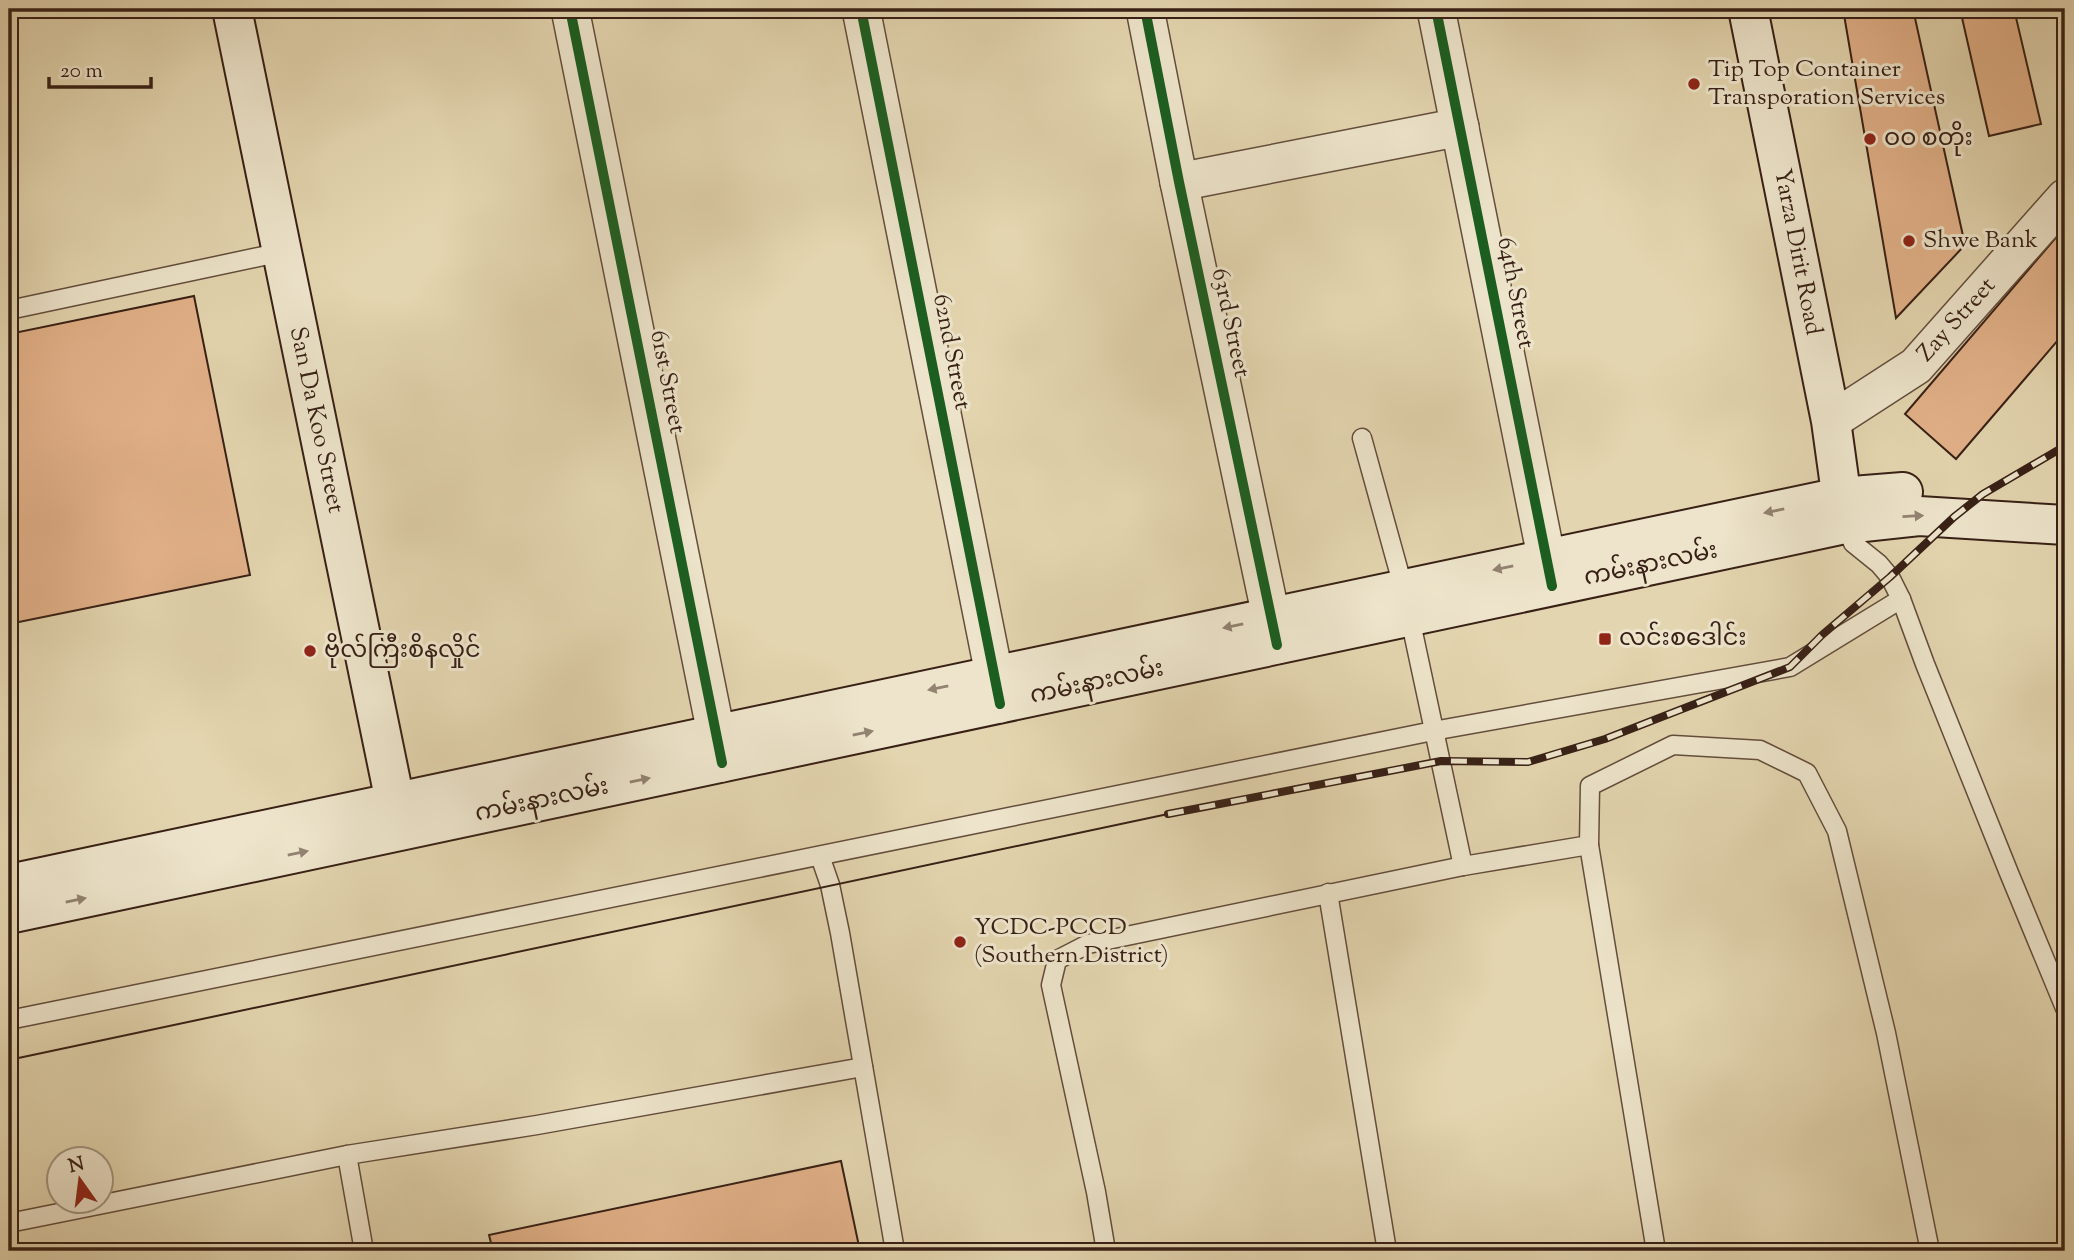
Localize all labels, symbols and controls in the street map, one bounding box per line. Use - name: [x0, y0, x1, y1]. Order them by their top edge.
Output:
- scale bar: [49, 46, 150, 90]
- place label: Tip Top Container Transporation Services: [1708, 53, 1945, 115]
- text: 20 m: [60, 57, 103, 87]
- marker: Tip Top Container Transporation Services: [1686, 76, 1702, 92]
- place label: ဝဝ စတိုး: [1884, 121, 1973, 156]
- marker: ဝဝ စတိုး: [1862, 131, 1878, 147]
- street label: Yarza Dirit Road: [1764, 166, 1830, 339]
- place label: Shwe Bank: [1923, 224, 2038, 258]
- marker: Shwe Bank: [1901, 233, 1917, 249]
- street label: 64th Street: [1488, 234, 1542, 352]
- street label: 63rd Street: [1202, 265, 1258, 381]
- street label: Zay Street: [1910, 270, 2004, 370]
- street label: 62nd Street: [923, 291, 979, 413]
- street label: San Da Koo Street: [280, 324, 352, 516]
- street label: 61st Street: [640, 327, 694, 437]
- one-way arrow: [1763, 506, 1785, 517]
- one-way arrow: [1902, 511, 1924, 522]
- street label: ကမ်းနားလမ်း: [1581, 533, 1721, 596]
- one-way arrow: [1492, 563, 1514, 574]
- one-way arrow: [1222, 620, 1244, 631]
- place label: လင်းစဒေါင်း: [1619, 621, 1747, 656]
- marker: လင်းစဒေါင်း: [1597, 631, 1613, 647]
- place label: ဗိုလ်ကြီးစိနလှိုင်: [324, 633, 481, 668]
- marker: ဗိုလ်ကြီးစိနလှိုင်: [302, 643, 318, 659]
- street label: ကမ်းနားလမ်း: [1027, 651, 1167, 714]
- one-way arrow: [927, 682, 949, 693]
- one-way arrow: [852, 727, 874, 738]
- street label: ကမ်းနားလမ်း: [472, 769, 612, 832]
- one-way arrow: [629, 775, 651, 786]
- one-way arrow: [287, 847, 309, 858]
- one-way arrow: [65, 895, 87, 906]
- place label: YCDC-PCCD (Southern District): [974, 911, 1169, 973]
- marker: YCDC-PCCD (Southern District): [952, 934, 968, 950]
- north arrow: [46, 1144, 116, 1214]
- text: N: [66, 1151, 87, 1181]

